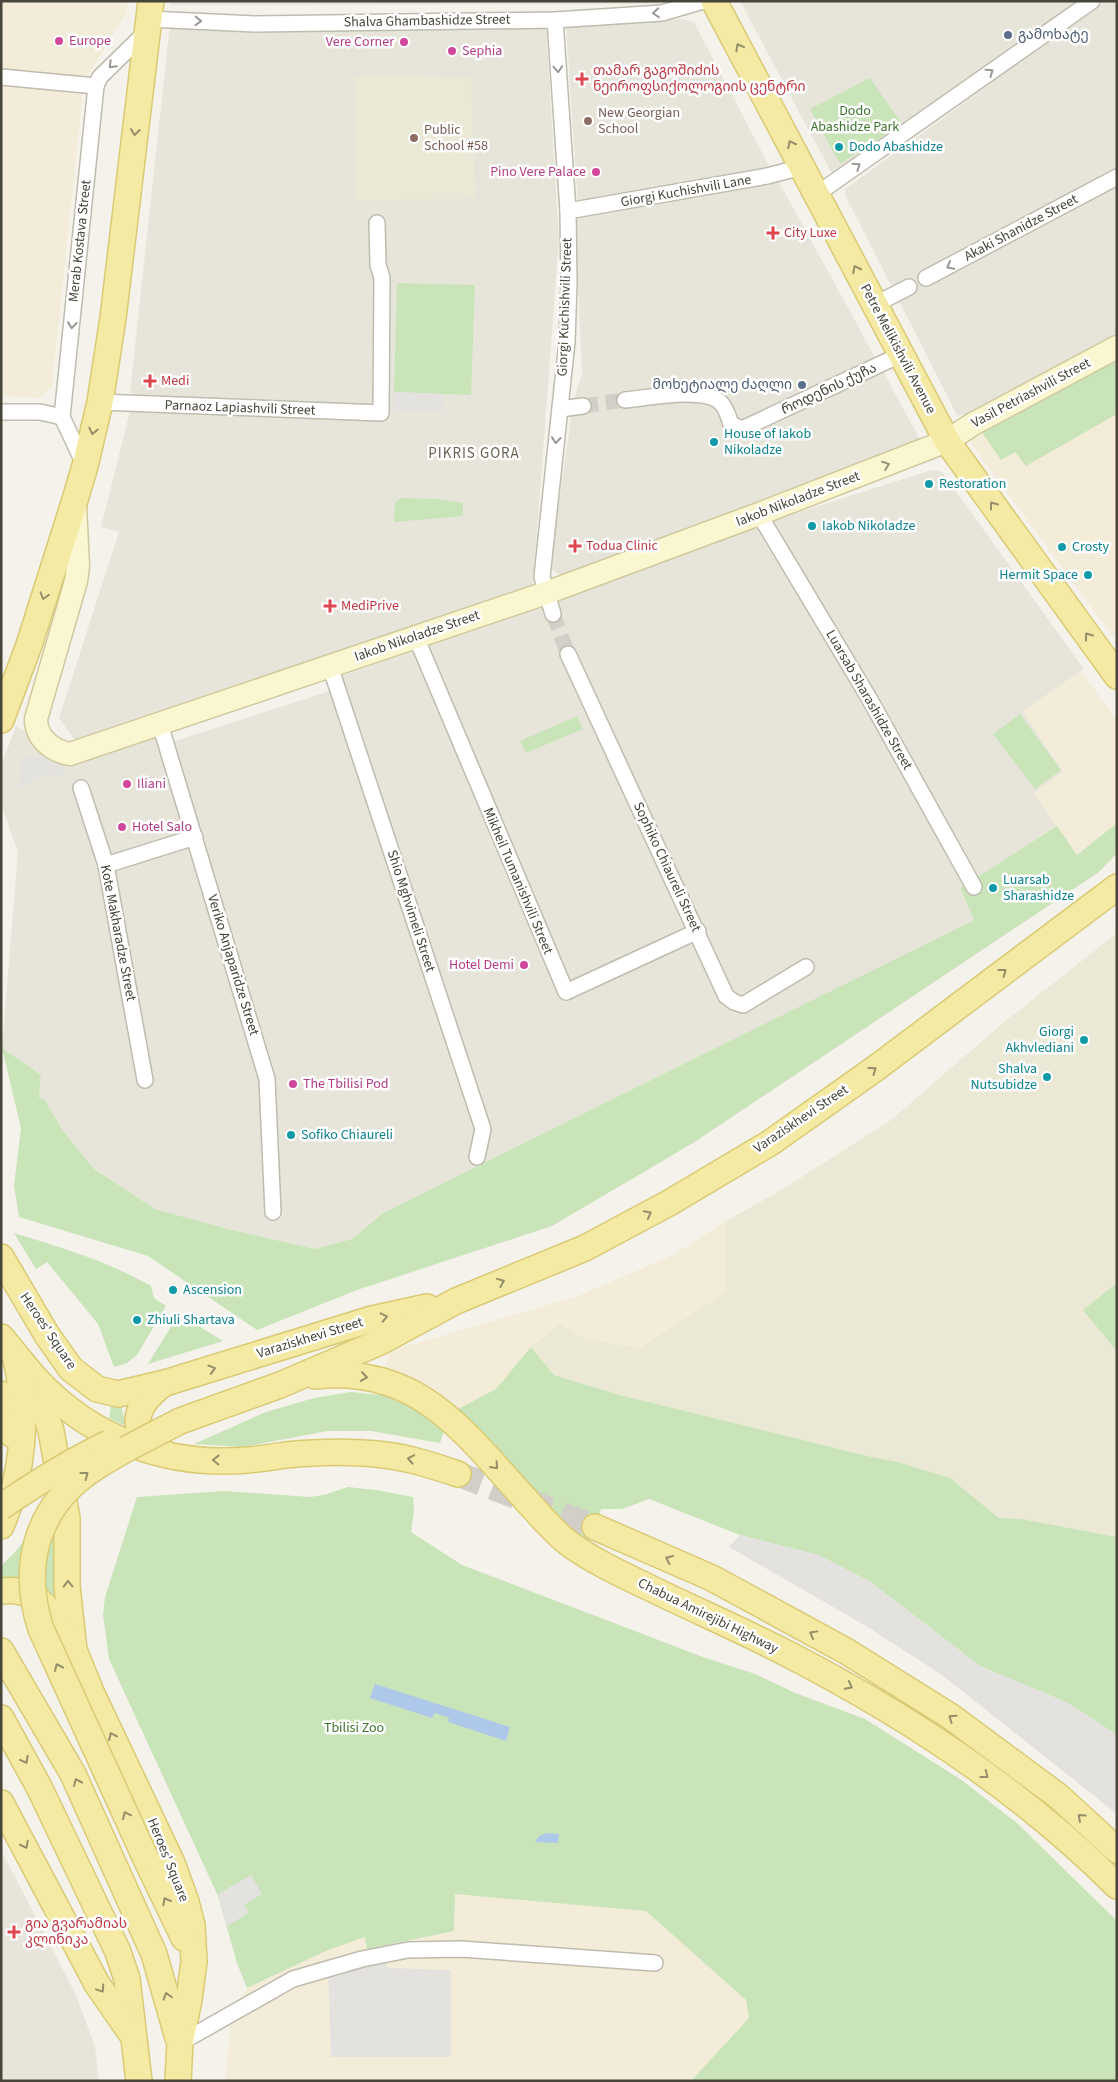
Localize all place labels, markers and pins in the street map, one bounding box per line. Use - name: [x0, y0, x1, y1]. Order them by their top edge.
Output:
- place label: გამოხატე: [1018, 25, 1089, 45]
- marker: გამოხატე: [1002, 29, 1014, 41]
- place label: Europe: [69, 31, 111, 51]
- place label: Vere Corner: [326, 32, 394, 52]
- marker: Europe: [53, 35, 65, 47]
- marker: Vere Corner: [398, 36, 410, 48]
- place label: Sephia: [462, 41, 502, 61]
- marker: Sephia: [446, 45, 458, 57]
- place label: თამარ გაგოშიძის ნეიროფსიქოლოგიის ცენტრი: [593, 61, 806, 97]
- marker: თამარ გაგოშიძის ნეიროფსიქოლოგიის ცენტრი: [575, 72, 589, 86]
- place label: New Georgian School: [598, 103, 680, 139]
- marker: New Georgian School: [582, 115, 594, 127]
- place label: Public School #58: [424, 120, 488, 156]
- marker: Public School #58: [408, 132, 420, 144]
- place label: Dodo Abashidze: [849, 137, 943, 157]
- marker: Dodo Abashidze: [833, 141, 845, 153]
- place label: Pino Vere Palace: [490, 162, 586, 182]
- marker: Pino Vere Palace: [590, 166, 602, 178]
- place label: City Luxe: [784, 223, 837, 243]
- marker: City Luxe: [766, 226, 780, 240]
- place label: Medi: [161, 371, 189, 391]
- marker: Medi: [143, 374, 157, 388]
- place label: მოხეტიალე ძაღლი: [652, 375, 792, 395]
- marker: მოხეტიალე ძაღლი: [796, 379, 808, 391]
- place label: House of Iakob Nikoladze: [724, 424, 811, 460]
- marker: House of Iakob Nikoladze: [708, 436, 720, 448]
- place label: Restoration: [939, 474, 1006, 494]
- marker: Restoration: [923, 478, 935, 490]
- place label: Iakob Nikoladze: [822, 516, 916, 536]
- marker: Iakob Nikoladze: [806, 520, 818, 532]
- place label: Todua Clinic: [586, 536, 659, 556]
- place label: Crosty: [1072, 537, 1110, 557]
- marker: Todua Clinic: [568, 539, 582, 553]
- marker: Crosty: [1056, 541, 1068, 553]
- place label: Hermit Space: [999, 565, 1078, 585]
- marker: Hermit Space: [1082, 569, 1094, 581]
- place label: MediPrive: [341, 596, 399, 616]
- marker: MediPrive: [323, 599, 337, 613]
- place label: Iliani: [137, 774, 166, 794]
- marker: Iliani: [121, 778, 133, 790]
- place label: Hotel Salo: [132, 817, 192, 837]
- marker: Hotel Salo: [116, 821, 128, 833]
- place label: Luarsab Sharashidze: [1003, 870, 1074, 906]
- marker: Luarsab Sharashidze: [987, 882, 999, 894]
- place label: Hotel Demi: [449, 955, 514, 975]
- marker: Hotel Demi: [518, 959, 530, 971]
- place label: Giorgi Akhvlediani: [1005, 1022, 1074, 1058]
- marker: Giorgi Akhvlediani: [1078, 1034, 1090, 1046]
- place label: Shalva Nutsubidze: [971, 1059, 1037, 1095]
- marker: Shalva Nutsubidze: [1041, 1071, 1053, 1083]
- place label: The Tbilisi Pod: [303, 1074, 389, 1094]
- marker: The Tbilisi Pod: [287, 1078, 299, 1090]
- place label: Sofiko Chiaureli: [301, 1125, 393, 1145]
- marker: Sofiko Chiaureli: [285, 1129, 297, 1141]
- place label: Ascension: [183, 1280, 242, 1300]
- marker: Ascension: [167, 1284, 179, 1296]
- place label: Zhiuli Shartava: [147, 1310, 235, 1330]
- marker: Zhiuli Shartava: [131, 1314, 143, 1326]
- place label: გია გვარამიას კლინიკა: [25, 1914, 127, 1950]
- marker: გია გვარამიას კლინიკა: [7, 1925, 21, 1939]

